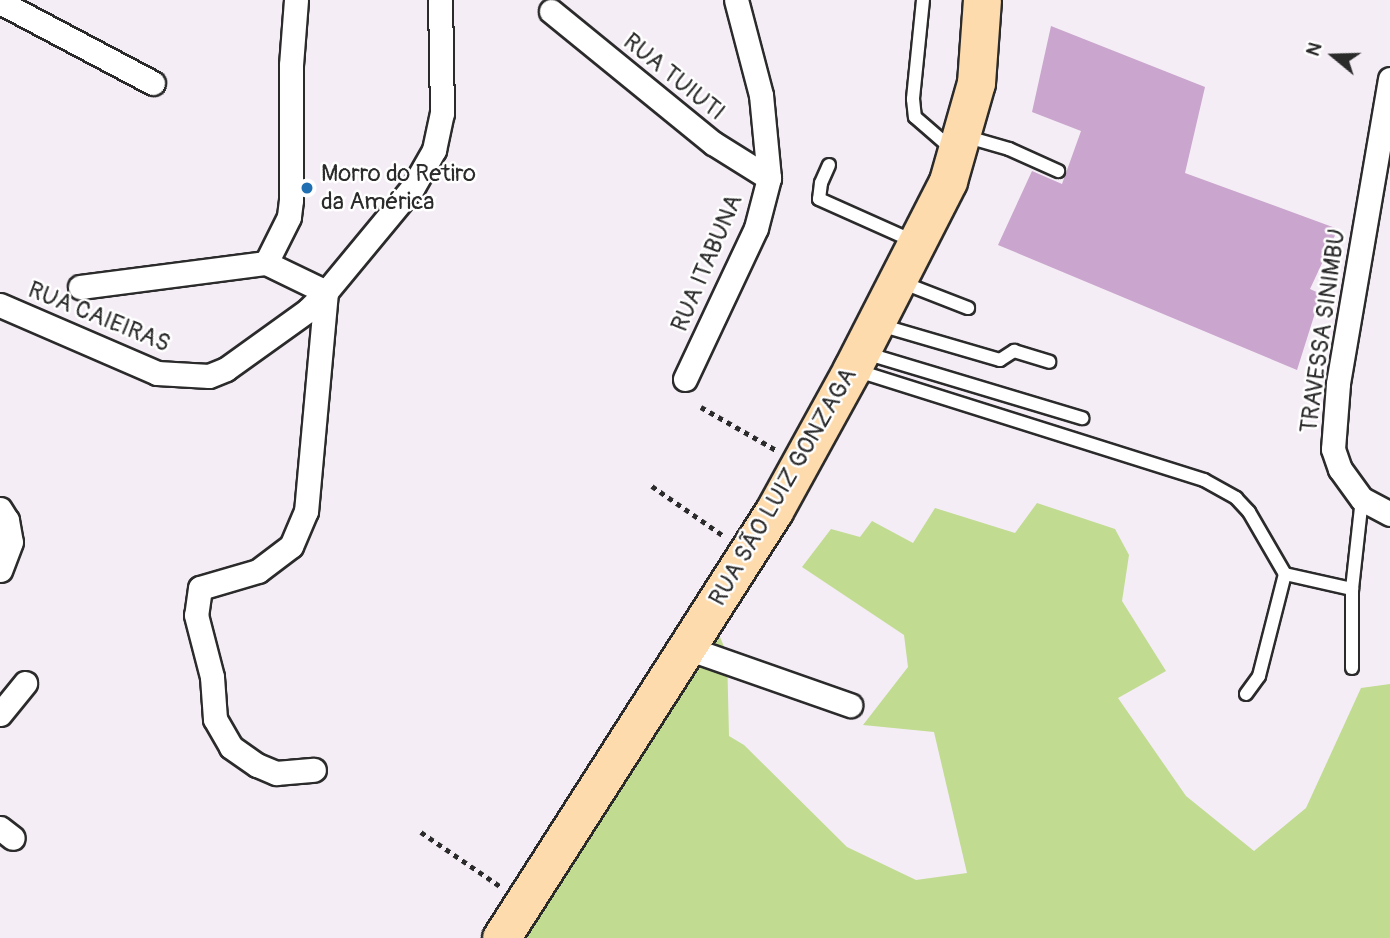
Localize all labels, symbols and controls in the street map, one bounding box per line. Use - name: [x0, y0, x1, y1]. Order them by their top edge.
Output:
- north arrow: [1299, 21, 1369, 91]
- street label: RUA TUIUTI: [617, 27, 731, 127]
- text: N: [1301, 39, 1328, 59]
- place label: Morro do Retiro da América: [321, 160, 476, 216]
- marker: Morro do Retiro da América: [299, 180, 315, 196]
- street label: RUA ITABUNA: [665, 190, 749, 336]
- street label: TRAVESSA SINIMBU: [1294, 227, 1352, 435]
- street label: RUA CAIEIRAS: [24, 275, 174, 359]
- street label: RUA SÃO LUIZ GONZAGA: [703, 363, 863, 611]

